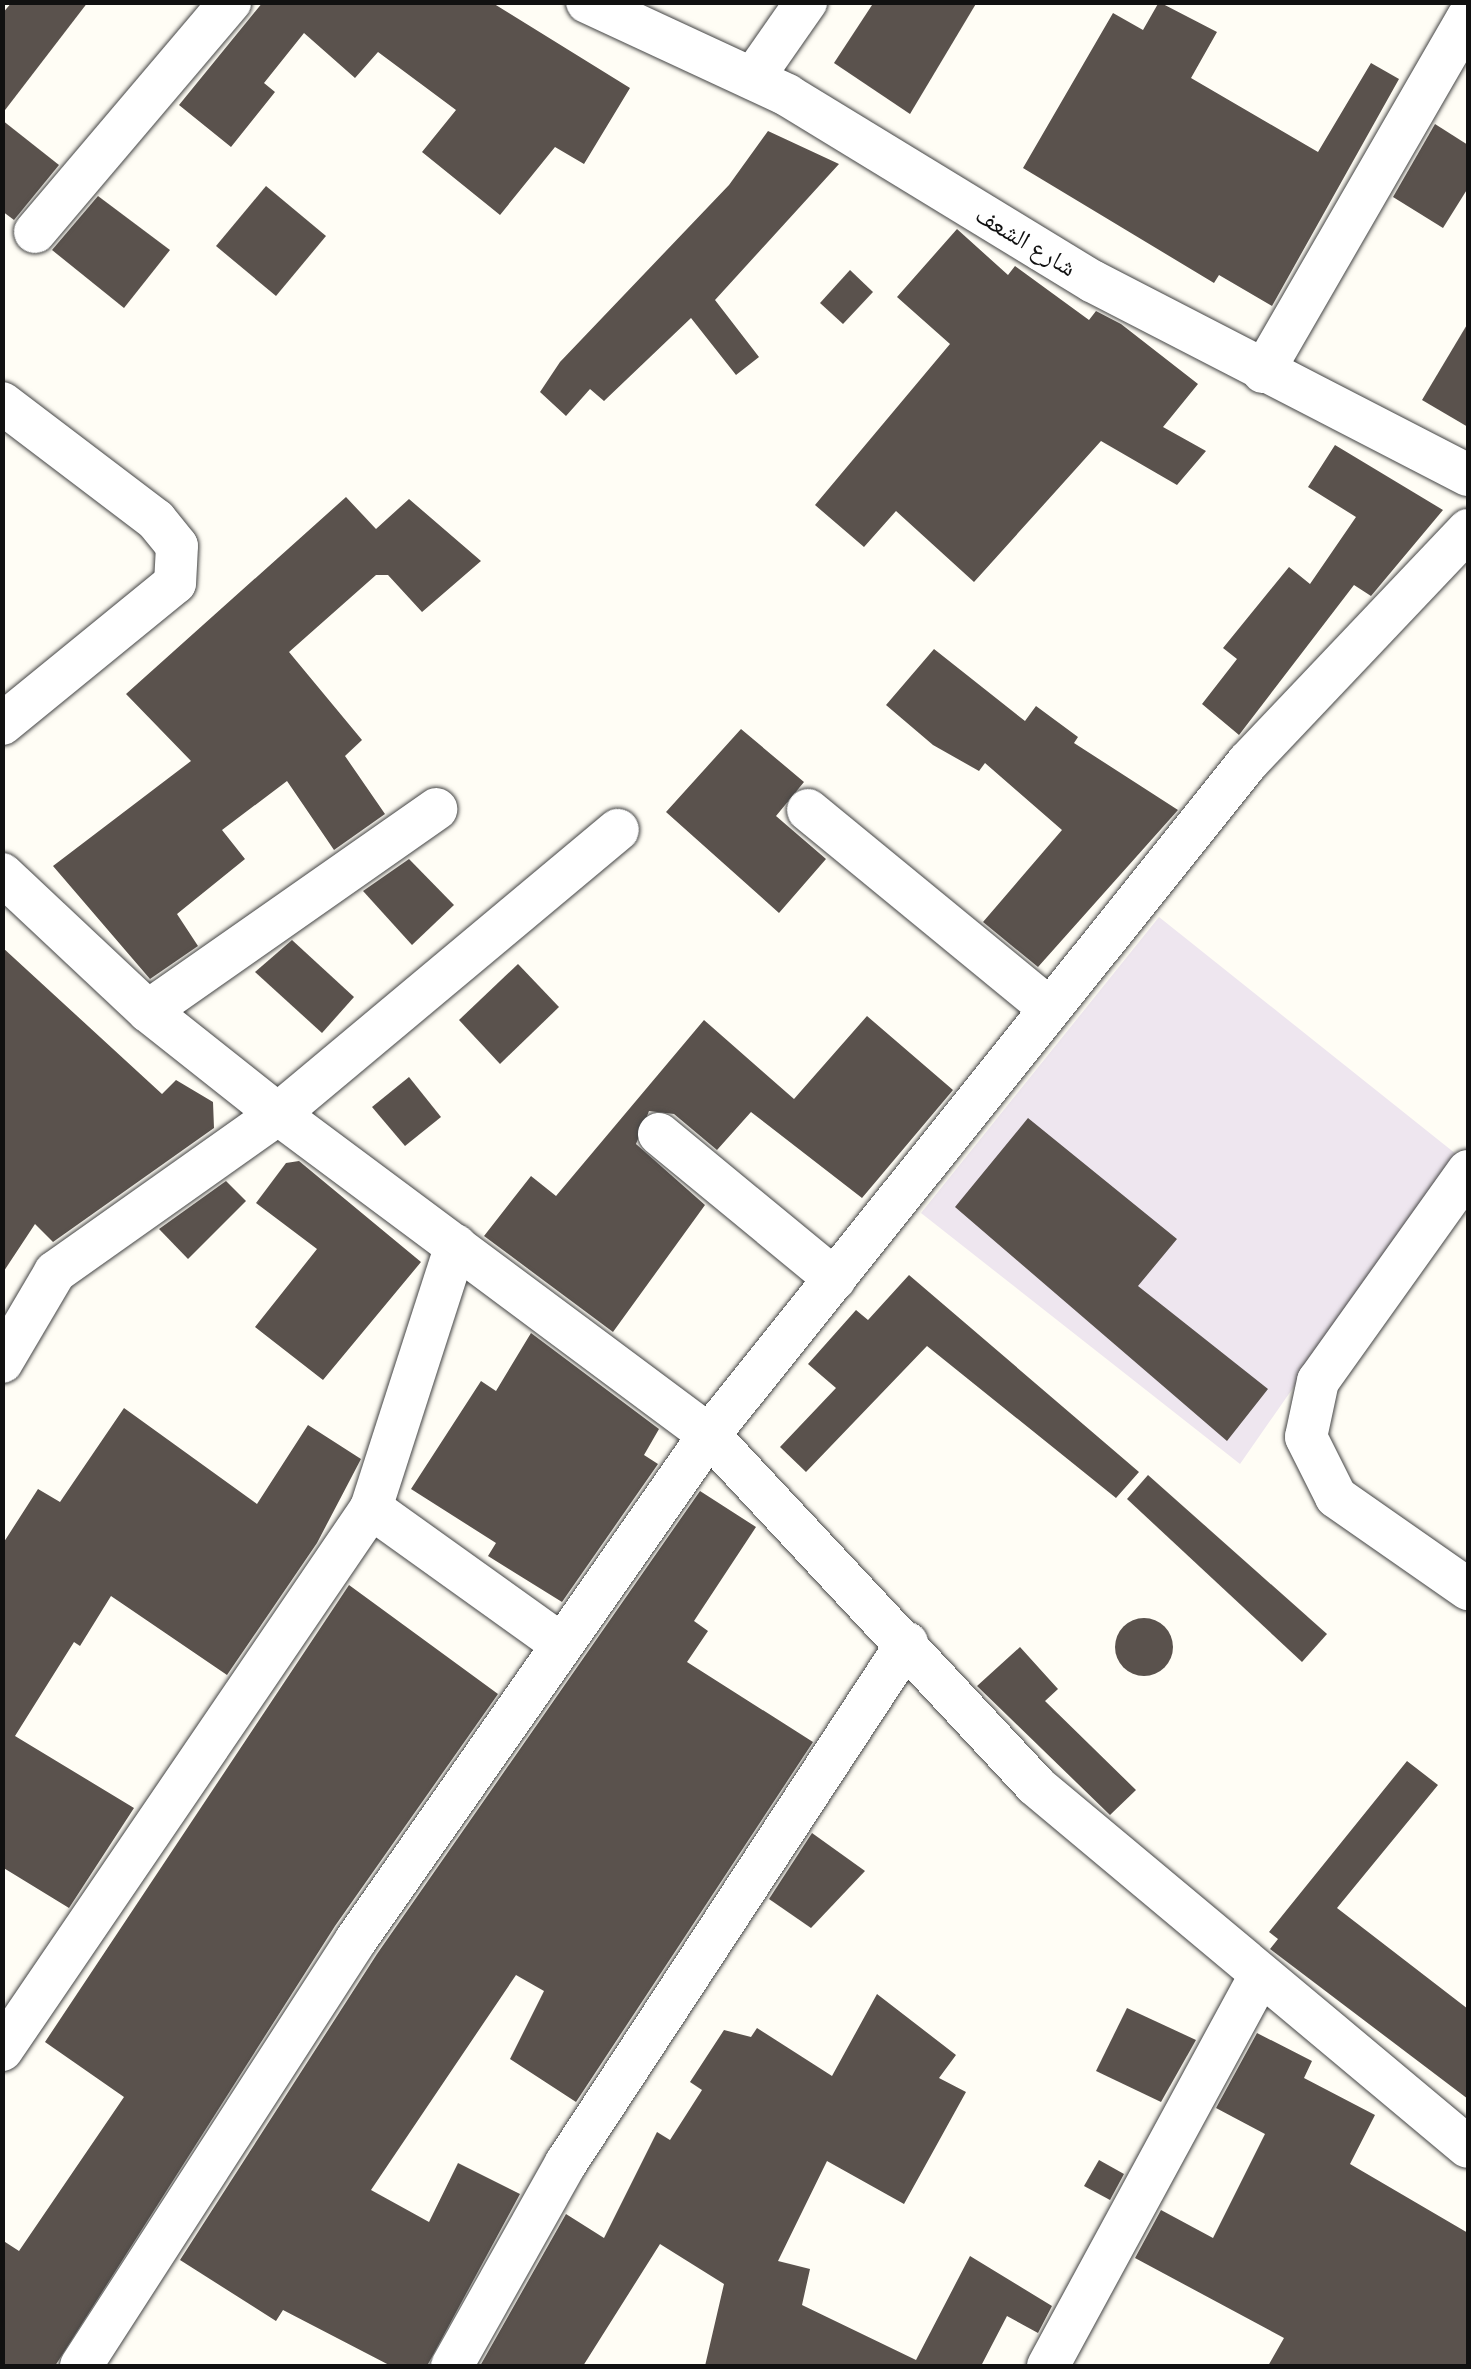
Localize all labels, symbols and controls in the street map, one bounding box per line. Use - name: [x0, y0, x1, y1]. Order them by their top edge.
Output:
- street label: شارع الشعف: [970, 199, 1082, 283]

